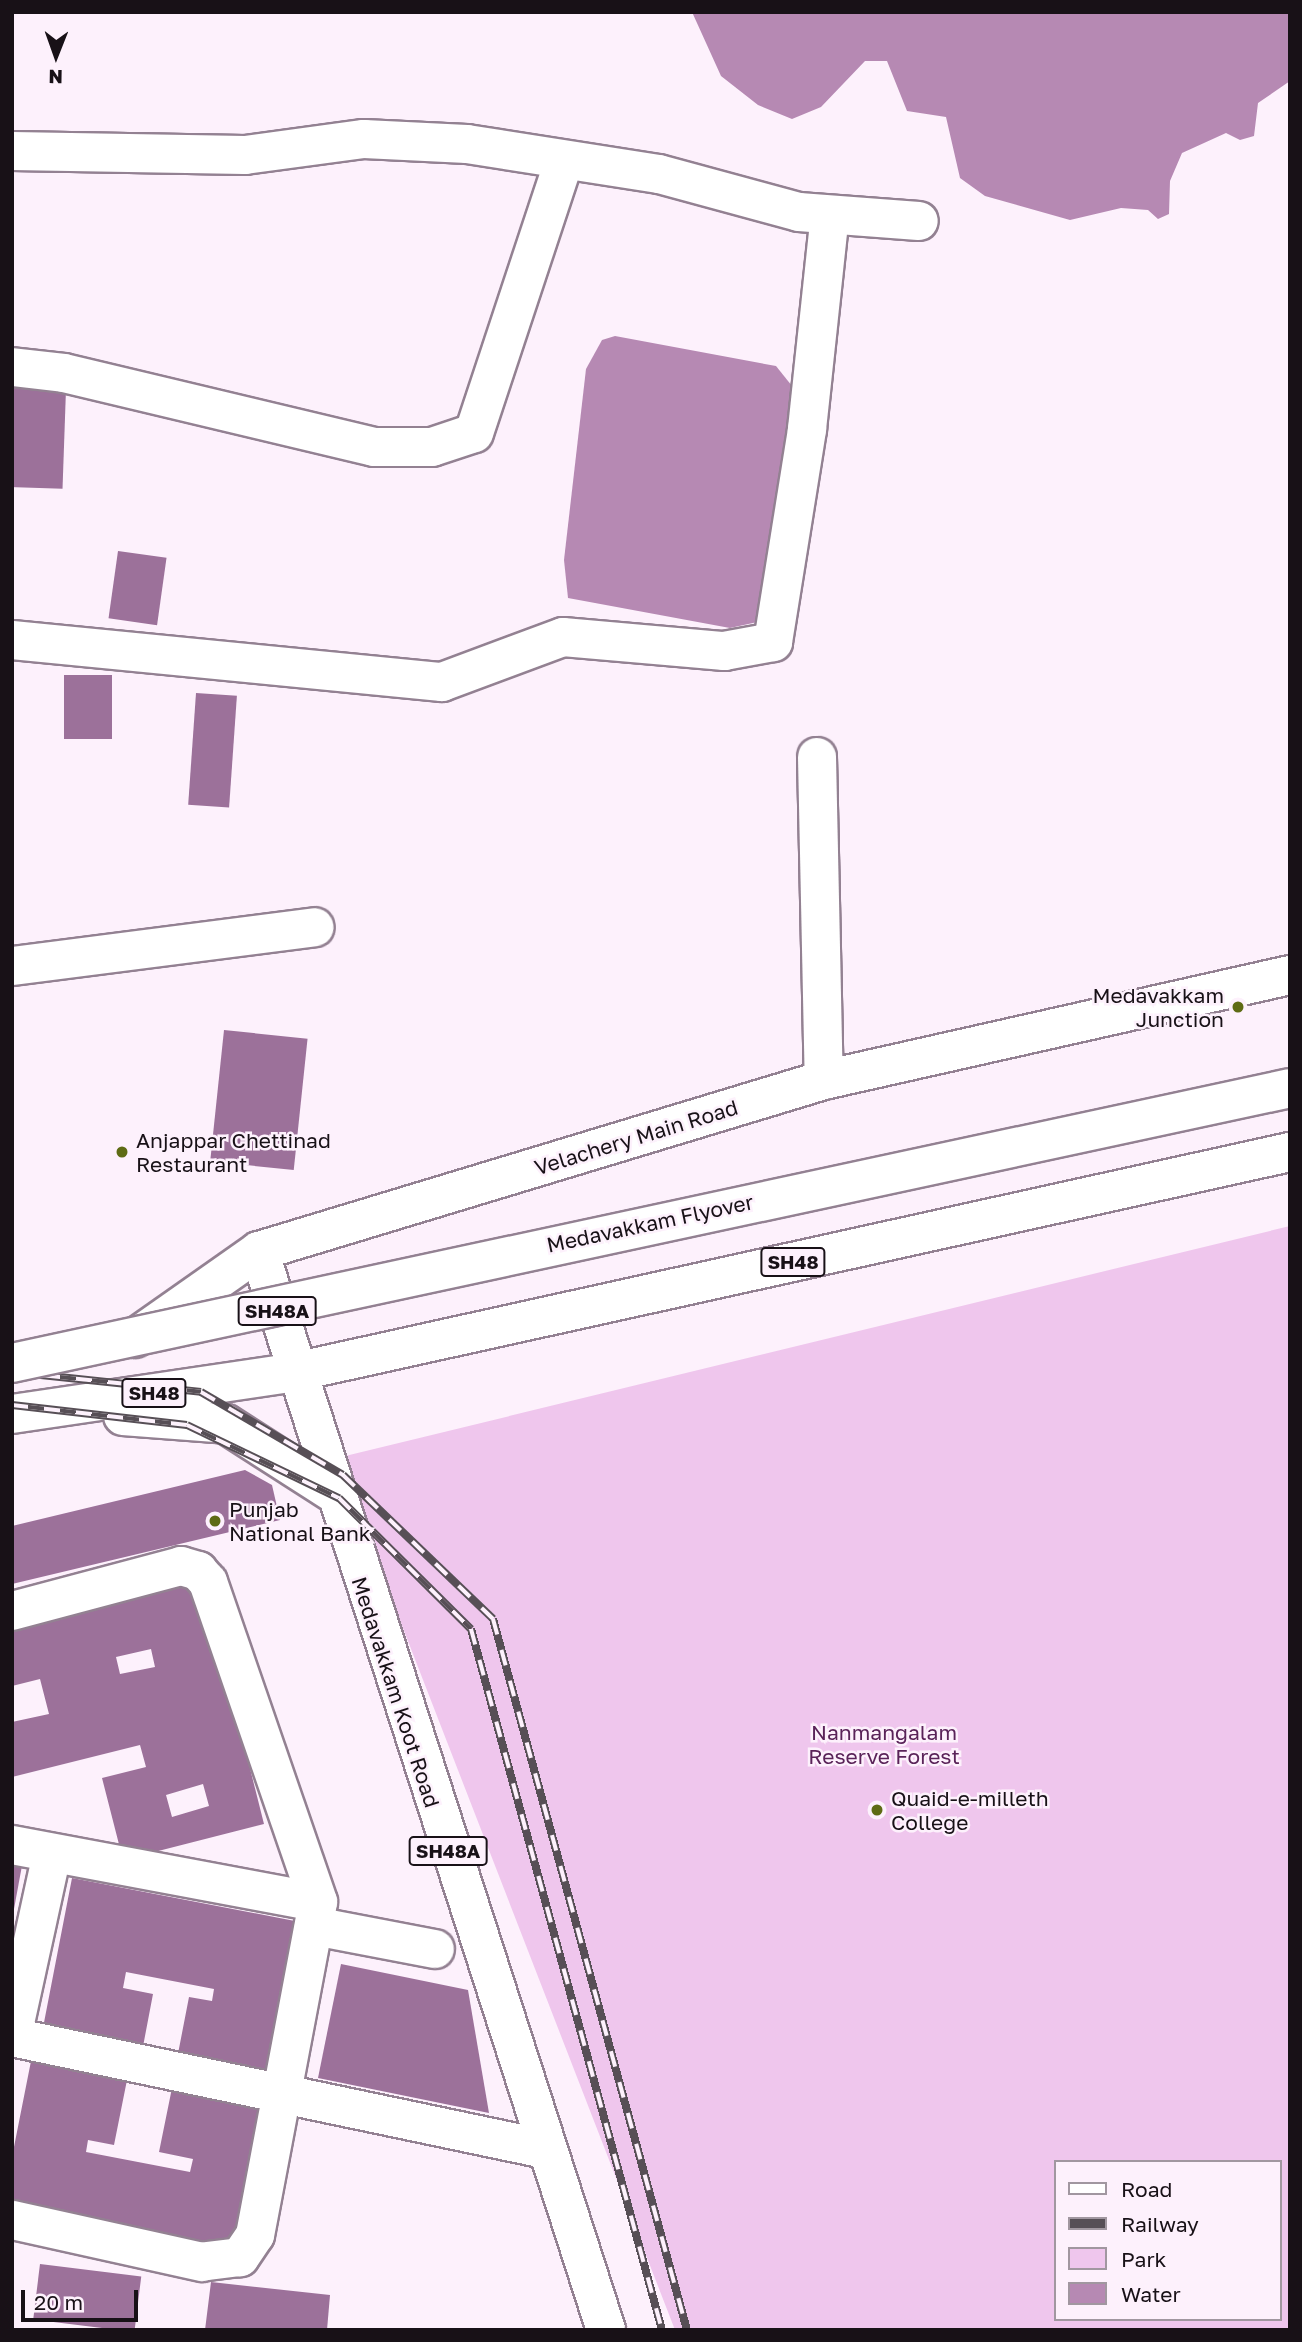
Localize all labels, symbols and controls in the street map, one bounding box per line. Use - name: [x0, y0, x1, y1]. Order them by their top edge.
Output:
- north arrow: [21, 21, 91, 91]
- text: N: [48, 66, 63, 89]
- place label: Medavakkam Junction: [1092, 982, 1224, 1032]
- marker: Medavakkam Junction: [1230, 999, 1246, 1015]
- street label: Velachery Main Road: [531, 1094, 741, 1180]
- place label: Anjappar Chettinad Restaurant: [136, 1127, 331, 1177]
- marker: Anjappar Chettinad Restaurant: [114, 1144, 130, 1160]
- street label: Medavakkam Flyover: [544, 1189, 756, 1257]
- road number: SH48: [760, 1246, 826, 1278]
- road number: SH48A: [237, 1296, 317, 1326]
- road number: SH48: [121, 1378, 187, 1408]
- place label: Punjab National Bank: [229, 1496, 371, 1546]
- marker: Punjab National Bank: [207, 1513, 223, 1529]
- street label: Medavakkam Koot Road: [347, 1573, 445, 1811]
- park label: Nanmangalam Reserve Forest: [808, 1719, 960, 1769]
- place label: Quaid-e-milleth College: [891, 1785, 1049, 1835]
- marker: Quaid-e-milleth College: [869, 1802, 885, 1818]
- road number: SH48A: [408, 1836, 488, 1867]
- legend: [1054, 2160, 1281, 2321]
- text: Road: [1121, 2176, 1172, 2202]
- text: Railway: [1121, 2211, 1199, 2237]
- text: Park: [1121, 2246, 1166, 2272]
- scale bar: [24, 2276, 142, 2320]
- text: Water: [1121, 2281, 1181, 2307]
- text: 20 m: [34, 2289, 83, 2315]

